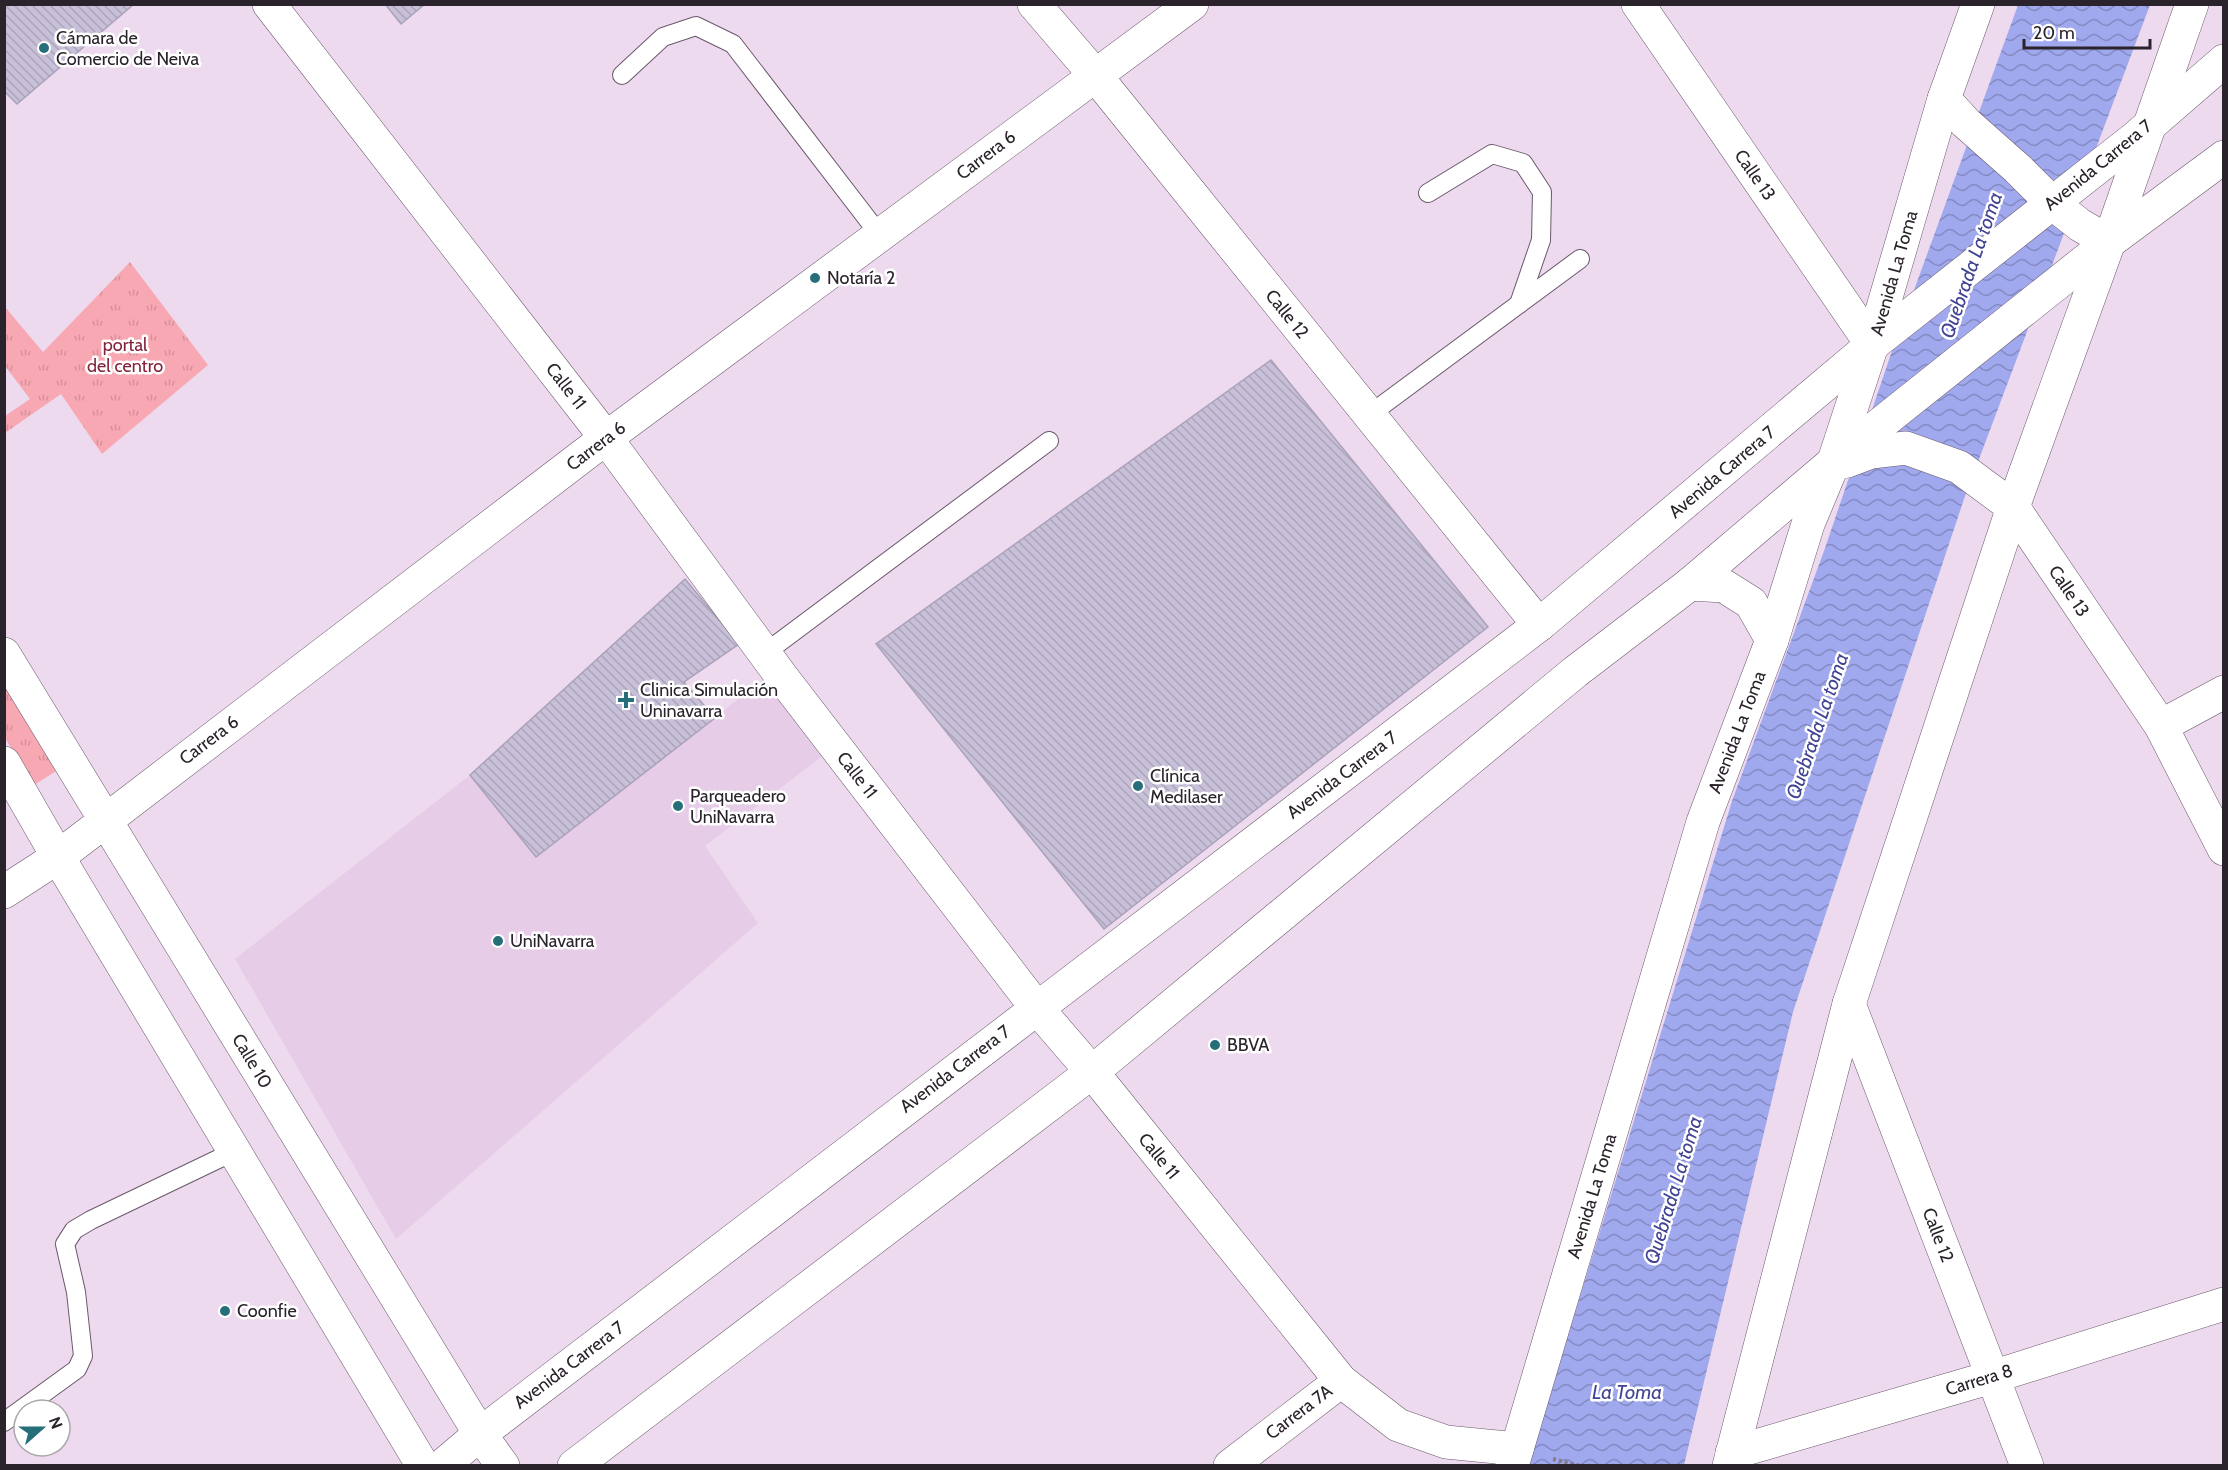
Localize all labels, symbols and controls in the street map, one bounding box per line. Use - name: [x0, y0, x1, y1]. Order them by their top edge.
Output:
- scale bar: [2024, 12, 2150, 50]
- text: 20 m: [2033, 22, 2075, 44]
- place label: Cámara de Comercio de Neiva: [56, 27, 200, 70]
- marker: Cámara de Comercio de Neiva: [37, 41, 51, 55]
- street label: Avenida Carrera 7: [2040, 115, 2156, 215]
- street label: Carrera 6: [952, 126, 1020, 184]
- street label: Calle 13: [1730, 145, 1780, 205]
- water label: Quebrada La toma: [1935, 189, 2007, 341]
- street label: Avenida La Toma: [1866, 208, 1922, 338]
- place label: Notaría 2: [827, 267, 896, 289]
- marker: Notaría 2: [808, 271, 822, 285]
- street label: Calle 12: [1261, 285, 1313, 343]
- park label: portal del centro: [87, 334, 163, 377]
- street label: Calle 11: [541, 358, 591, 414]
- street label: Carrera 6: [562, 417, 630, 475]
- street label: Avenida Carrera 7: [1664, 421, 1780, 523]
- street label: Calle 13: [2044, 561, 2094, 621]
- water label: Quebrada La toma: [1781, 650, 1853, 802]
- street label: Avenida La Toma: [1704, 667, 1771, 796]
- place label: Clinica Simulación Uninavarra: [640, 679, 778, 722]
- marker: Clinica Simulación Uninavarra: [617, 691, 635, 709]
- street label: Carrera 6: [175, 711, 243, 769]
- street label: Avenida Carrera 7: [1283, 726, 1401, 824]
- street label: Calle 11: [832, 747, 882, 803]
- place label: Clínica Medilaser: [1150, 765, 1223, 808]
- marker: Clínica Medilaser: [1131, 779, 1145, 793]
- place label: Parqueadero UniNavarra: [690, 785, 786, 828]
- marker: Parqueadero UniNavarra: [671, 799, 685, 813]
- place label: UniNavarra: [510, 930, 595, 952]
- marker: UniNavarra: [491, 934, 505, 948]
- street label: Avenida Carrera 7: [896, 1020, 1014, 1118]
- street label: Calle 10: [227, 1030, 277, 1092]
- place label: BBVA: [1227, 1034, 1269, 1056]
- marker: BBVA: [1208, 1038, 1222, 1052]
- water label: Quebrada La toma: [1639, 1113, 1707, 1267]
- street label: Calle 11: [1134, 1128, 1184, 1184]
- street label: Avenida La Toma: [1563, 1131, 1622, 1261]
- street label: Calle 12: [1918, 1205, 1958, 1265]
- place label: Coonfie: [237, 1300, 297, 1322]
- marker: Coonfie: [218, 1304, 232, 1318]
- street label: Avenida Carrera 7: [510, 1316, 628, 1414]
- street label: Carrera 8: [1943, 1359, 2015, 1401]
- street label: Carrera 7A: [1261, 1380, 1337, 1444]
- water label: La Toma: [1592, 1380, 1662, 1404]
- north arrow: [12, 1398, 72, 1458]
- text: N: [45, 1414, 66, 1431]

